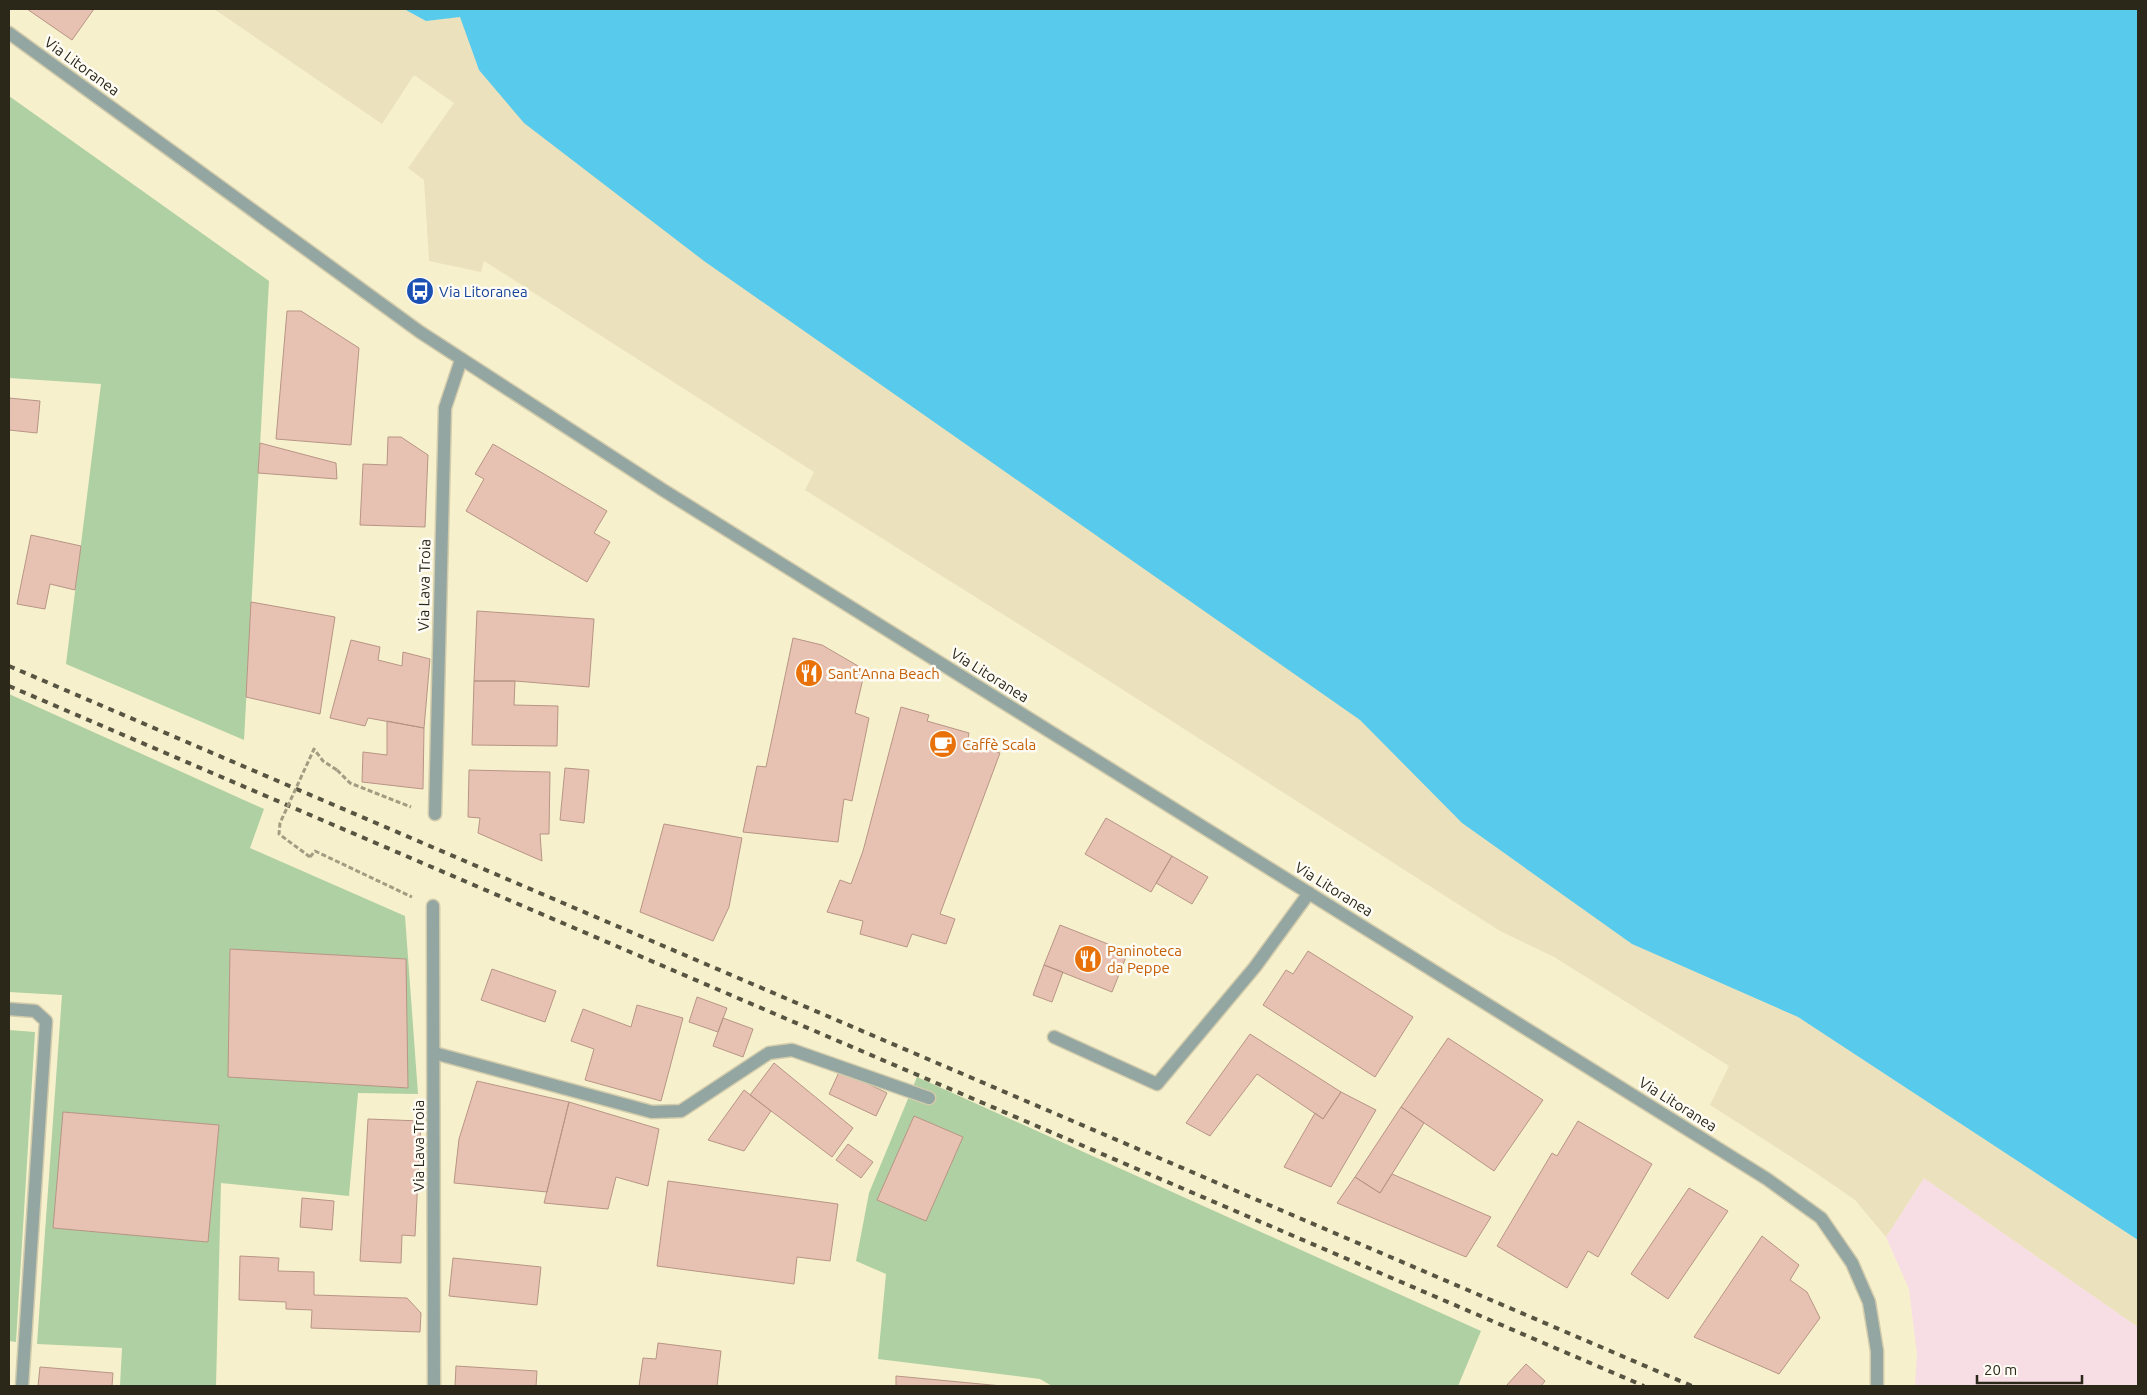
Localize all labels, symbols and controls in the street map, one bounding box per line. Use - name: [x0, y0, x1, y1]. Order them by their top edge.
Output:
- street label: Via Litoranea: [41, 33, 123, 99]
- bus stop icon: Via Litoranea: [405, 276, 435, 306]
- place label: Via Litoranea: [439, 283, 528, 300]
- street label: Via Lava Troia: [415, 539, 433, 631]
- street label: Via Litoranea: [948, 644, 1032, 706]
- restaurant icon: Sant'Anna Beach: [794, 658, 824, 688]
- place label: Sant'Anna Beach: [828, 665, 940, 682]
- cafe icon: Caffè Scala: [928, 729, 958, 759]
- place label: Caffè Scala: [962, 736, 1036, 753]
- street label: Via Litoranea: [1292, 858, 1376, 920]
- place label: Paninoteca da Peppe: [1107, 942, 1182, 976]
- restaurant icon: Paninoteca da Peppe: [1073, 944, 1103, 974]
- street label: Via Litoranea: [1636, 1073, 1720, 1135]
- street label: Via Lava Troia: [410, 1100, 427, 1192]
- scale bar: [1977, 1352, 2082, 1384]
- text: 20 m: [1984, 1361, 2017, 1378]

